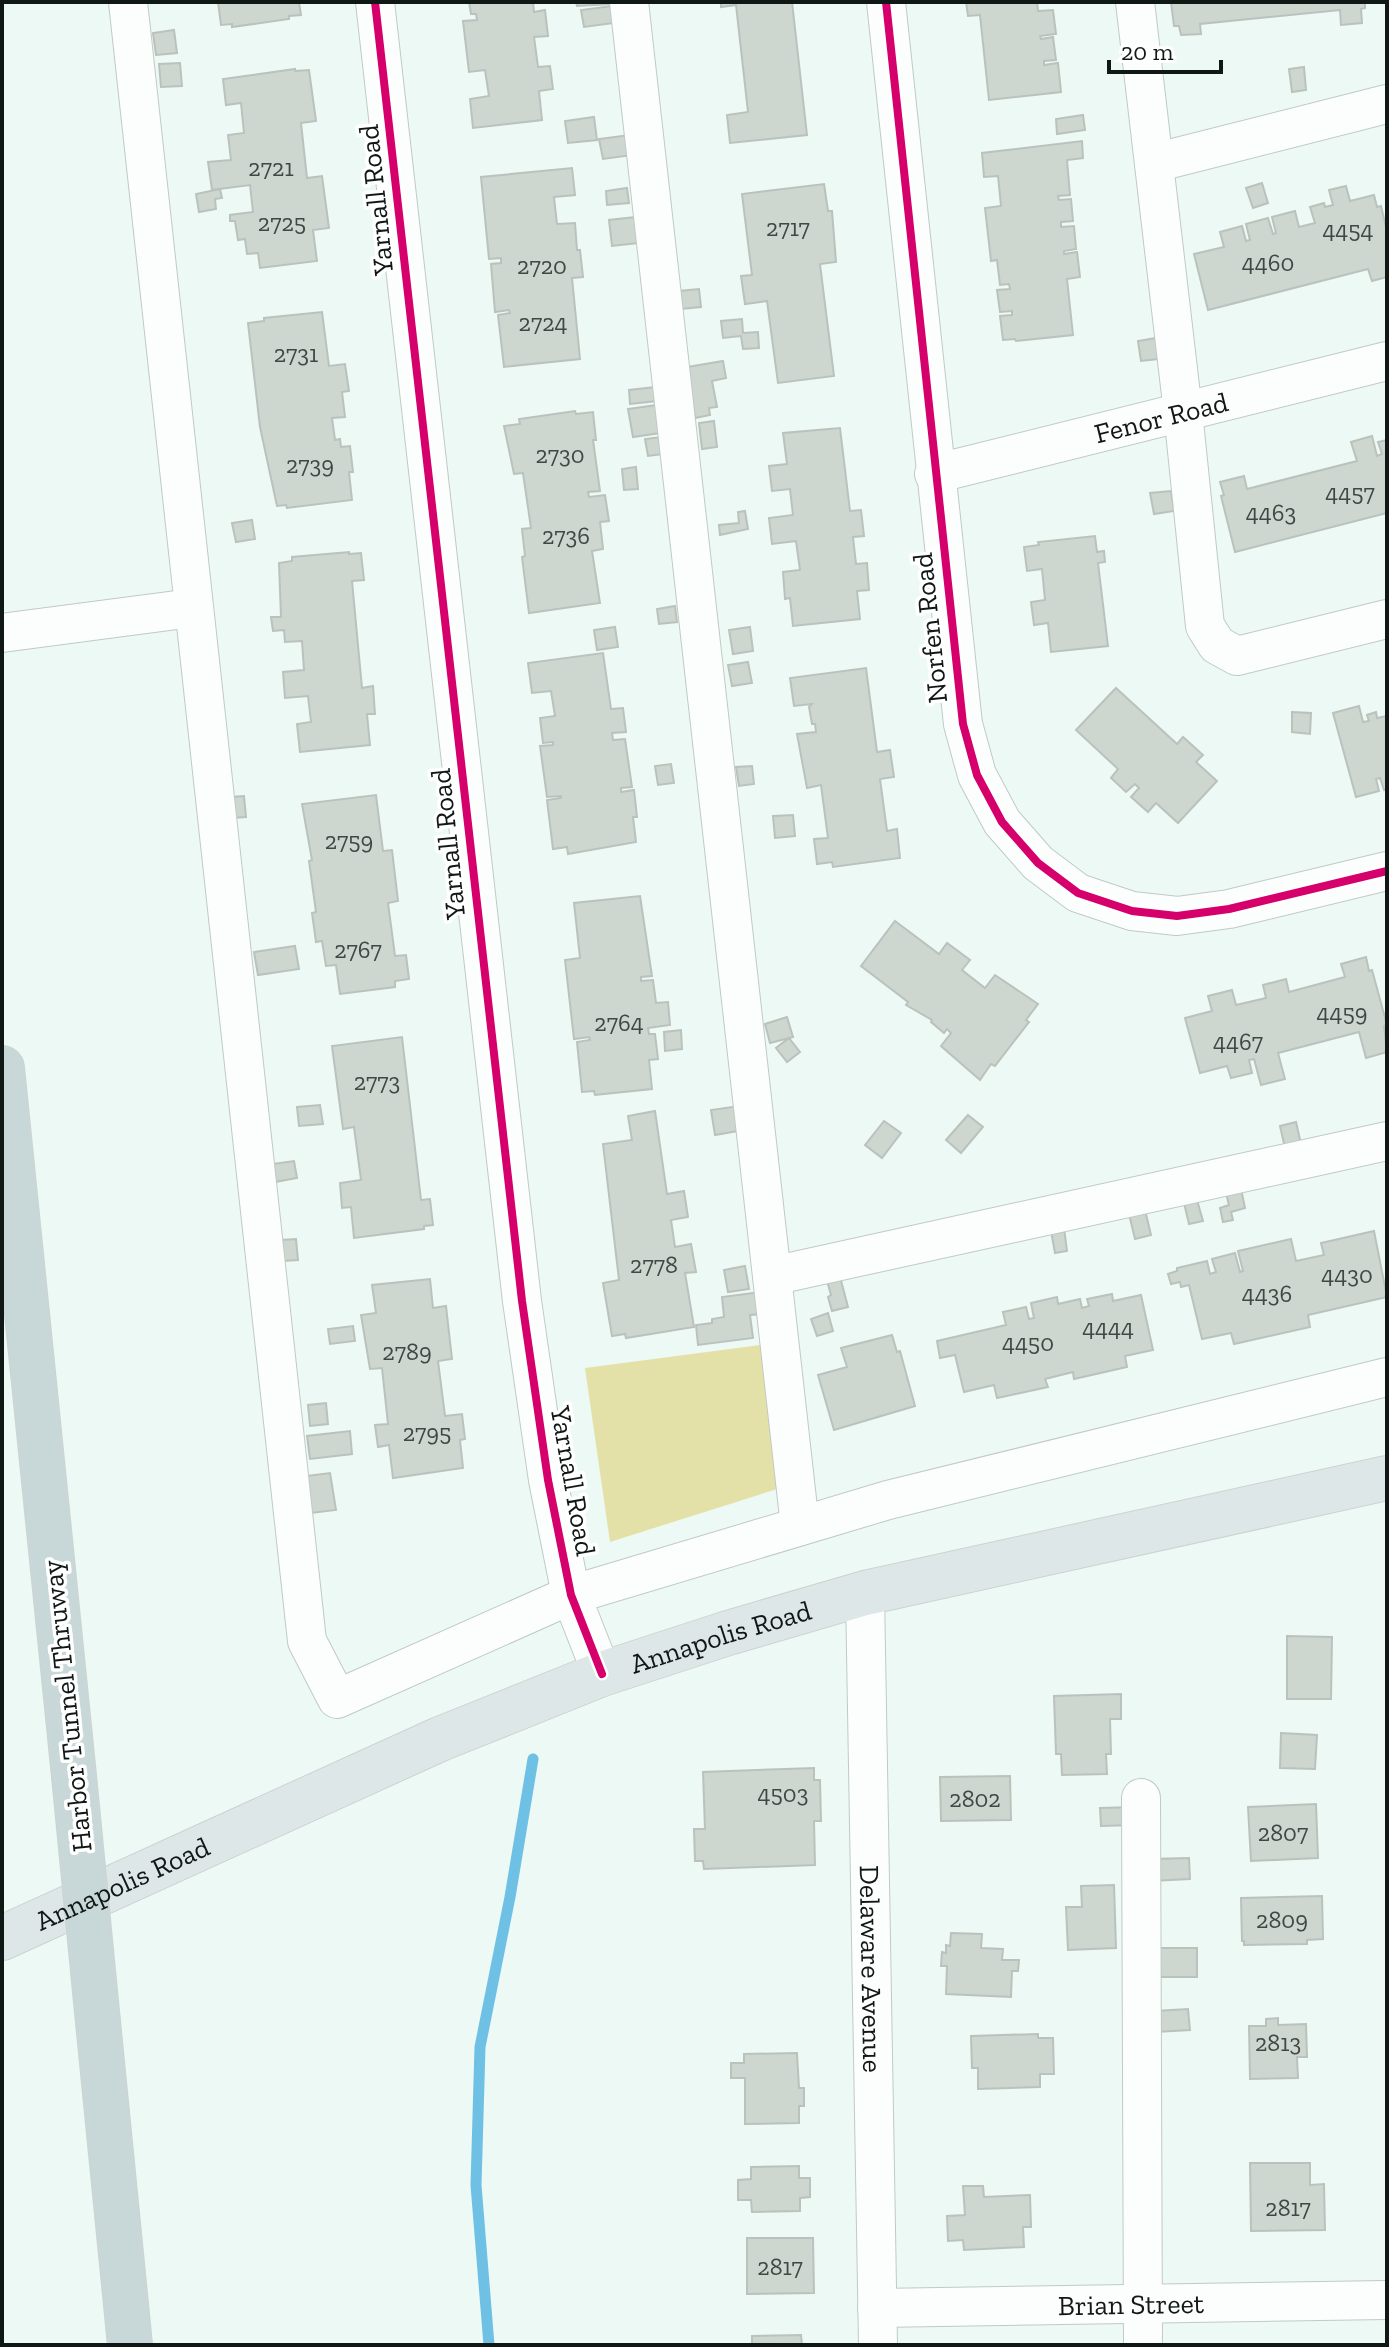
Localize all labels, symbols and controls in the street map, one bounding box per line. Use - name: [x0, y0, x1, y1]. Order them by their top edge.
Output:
- scale bar: [1109, 24, 1221, 74]
- text: 20 m: [1121, 37, 1174, 66]
- street label: Yarnall Road: [352, 123, 400, 278]
- house number: 2721: [248, 153, 294, 182]
- house number: 2725: [258, 208, 306, 237]
- house number: 2717: [766, 213, 810, 242]
- house number: 4454: [1322, 215, 1374, 244]
- house number: 4460: [1242, 248, 1294, 277]
- house number: 2720: [517, 251, 567, 280]
- house number: 2724: [519, 308, 568, 337]
- house number: 2731: [274, 339, 318, 368]
- street label: Fenor Road: [1091, 385, 1231, 450]
- house number: 2730: [535, 440, 585, 469]
- house number: 2739: [286, 450, 334, 479]
- house number: 4457: [1325, 478, 1375, 507]
- house number: 4463: [1246, 498, 1296, 527]
- house number: 2736: [542, 521, 590, 550]
- street label: Norfen Road: [906, 551, 954, 705]
- street label: Yarnall Road: [424, 767, 472, 922]
- house number: 2759: [325, 826, 373, 855]
- house number: 2767: [334, 935, 382, 964]
- house number: 4459: [1317, 998, 1367, 1027]
- house number: 2764: [594, 1008, 644, 1037]
- house number: 4467: [1213, 1027, 1263, 1056]
- house number: 2773: [354, 1067, 400, 1096]
- house number: 2778: [630, 1250, 678, 1279]
- house number: 4430: [1321, 1260, 1373, 1289]
- house number: 4436: [1242, 1279, 1292, 1308]
- house number: 4444: [1082, 1313, 1134, 1342]
- house number: 4450: [1002, 1328, 1054, 1357]
- house number: 2789: [382, 1337, 432, 1366]
- street label: Yarnall Road: [543, 1403, 602, 1558]
- house number: 2795: [403, 1418, 451, 1447]
- street label: Harbor Tunnel Thruway: [35, 1558, 99, 1853]
- street label: Annapolis Road: [626, 1593, 815, 1680]
- house number: 4503: [758, 1779, 808, 1808]
- house number: 2802: [949, 1784, 1001, 1813]
- house number: 2807: [1258, 1818, 1308, 1847]
- street label: Annapolis Road: [30, 1830, 214, 1937]
- street label: Delaware Avenue: [853, 1865, 890, 2073]
- house number: 2809: [1256, 1905, 1308, 1934]
- house number: 2813: [1255, 2028, 1301, 2057]
- house number: 2817: [1265, 2193, 1311, 2222]
- house number: 2817: [757, 2252, 803, 2281]
- street label: Brian Street: [1058, 2286, 1205, 2322]

